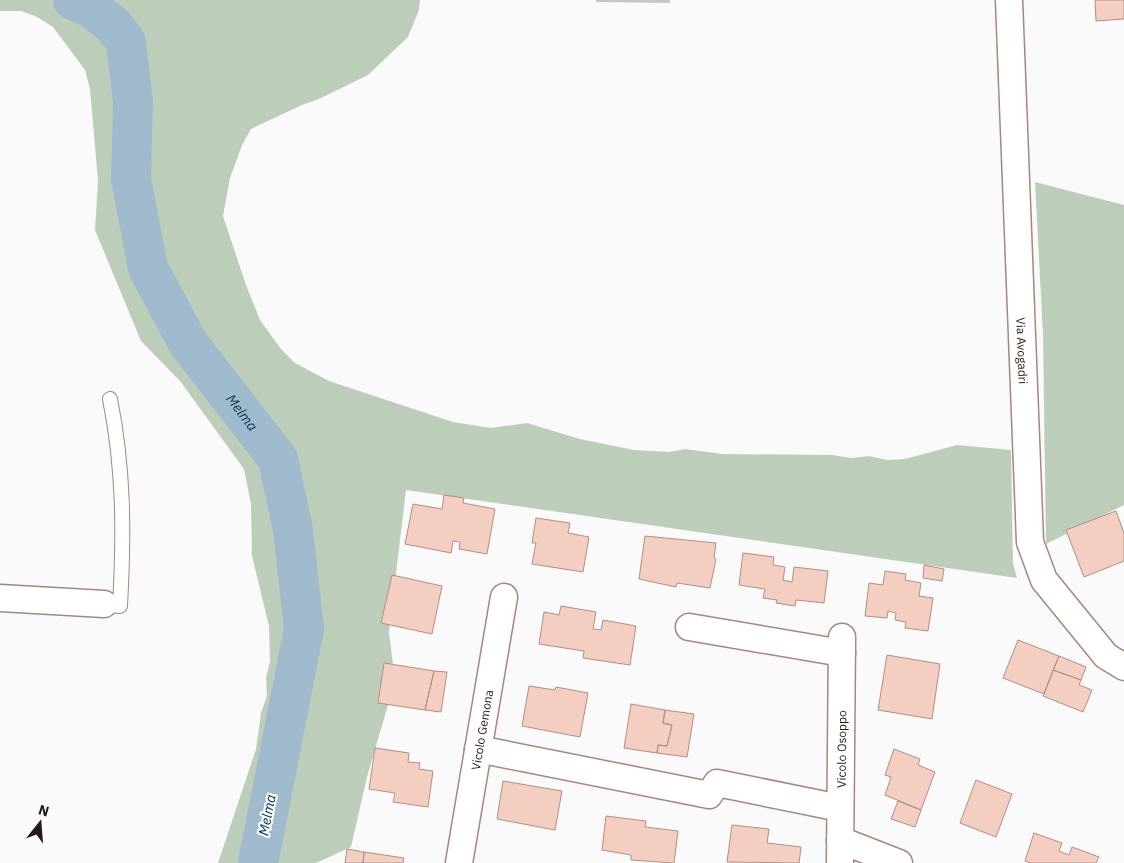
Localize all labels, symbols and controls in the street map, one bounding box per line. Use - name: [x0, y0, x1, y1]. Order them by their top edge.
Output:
- street label: Via Avogadri: [1014, 317, 1031, 384]
- water label: Melma: [222, 391, 262, 435]
- street label: Vicolo Gemona: [467, 688, 496, 771]
- street label: Vicolo Osoppo: [833, 710, 849, 788]
- water label: Melma: [254, 793, 280, 837]
- north arrow: [15, 798, 65, 848]
- text: N: [36, 800, 51, 821]

